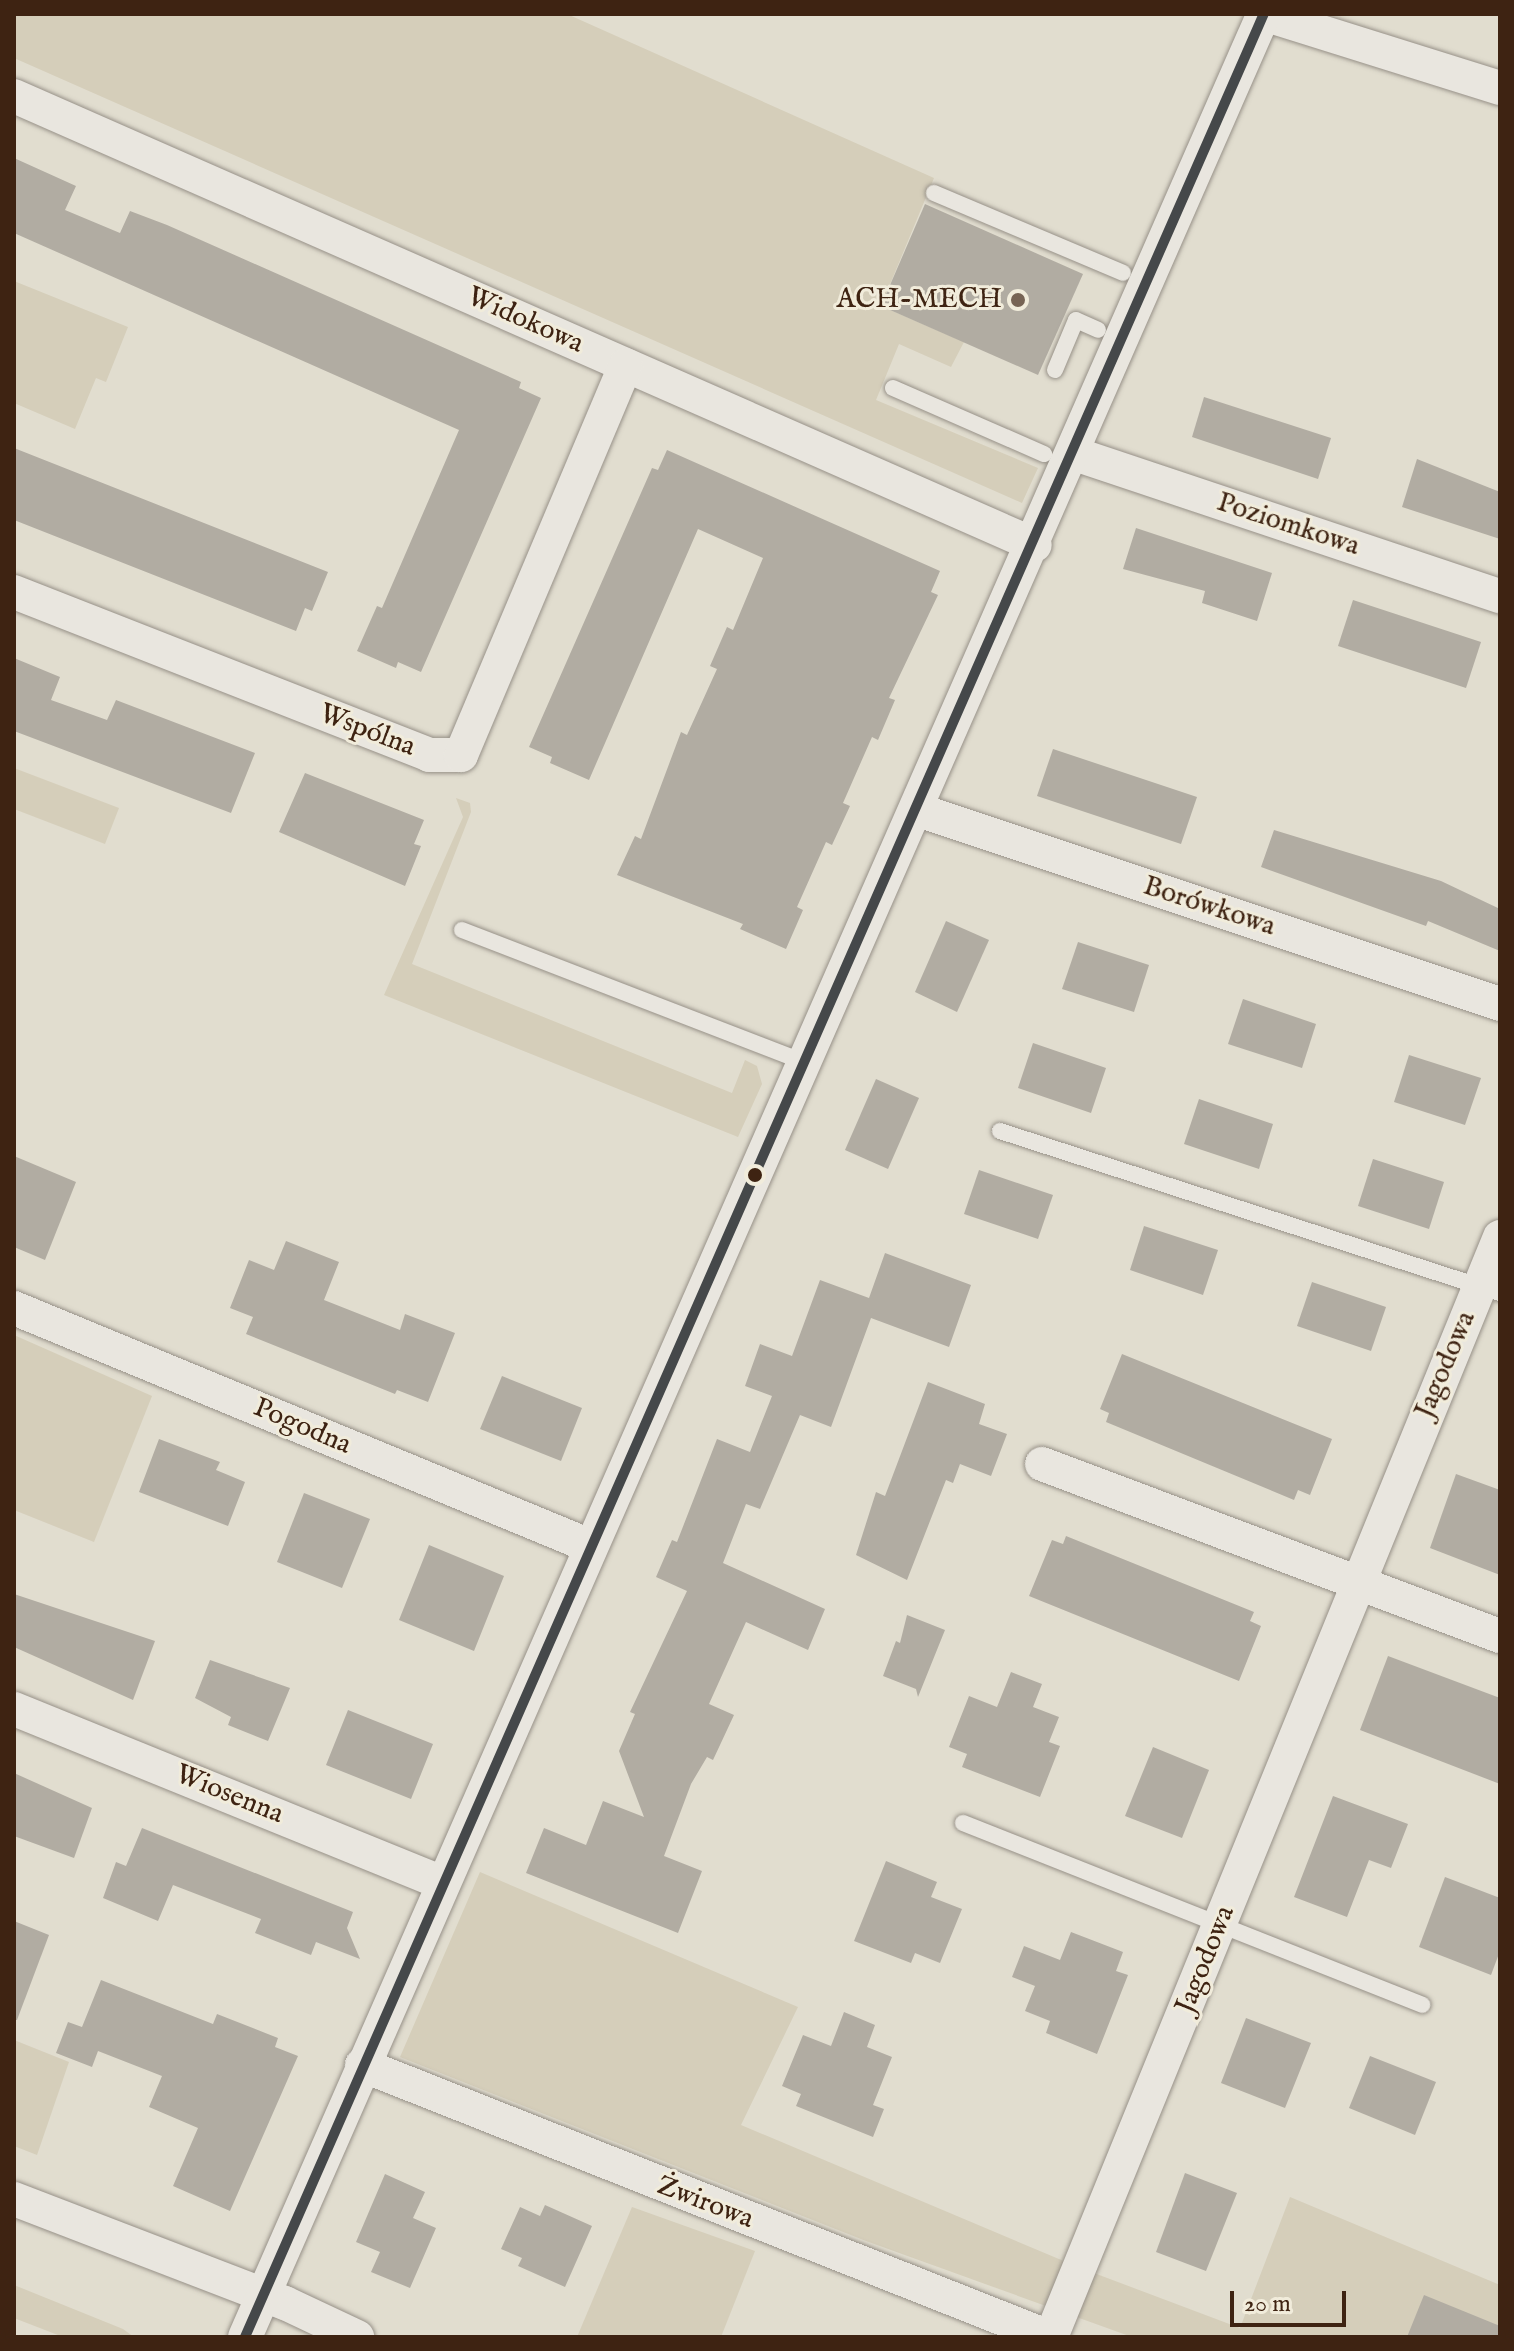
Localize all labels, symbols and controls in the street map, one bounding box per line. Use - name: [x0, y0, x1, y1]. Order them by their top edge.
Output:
- street label: Widokowa: [462, 280, 588, 362]
- place label: ACH-MECH: [837, 283, 1002, 317]
- marker: ACH-MECH: [1009, 291, 1027, 309]
- street label: Poziomkowa: [1213, 486, 1363, 564]
- street label: Wspólna: [314, 697, 420, 765]
- street label: Borówkowa: [1139, 870, 1279, 944]
- unlabelled marker: [747, 1167, 763, 1183]
- street label: Jagodowa: [1408, 1306, 1484, 1424]
- street label: Pogodna: [248, 1391, 356, 1463]
- street label: Wiosenna: [170, 1758, 288, 1832]
- street label: Jagodowa: [1169, 1901, 1243, 2019]
- street label: Żwirowa: [652, 2169, 758, 2237]
- scale bar: [1234, 2275, 1350, 2325]
- text: 20 m: [1244, 2289, 1291, 2320]

